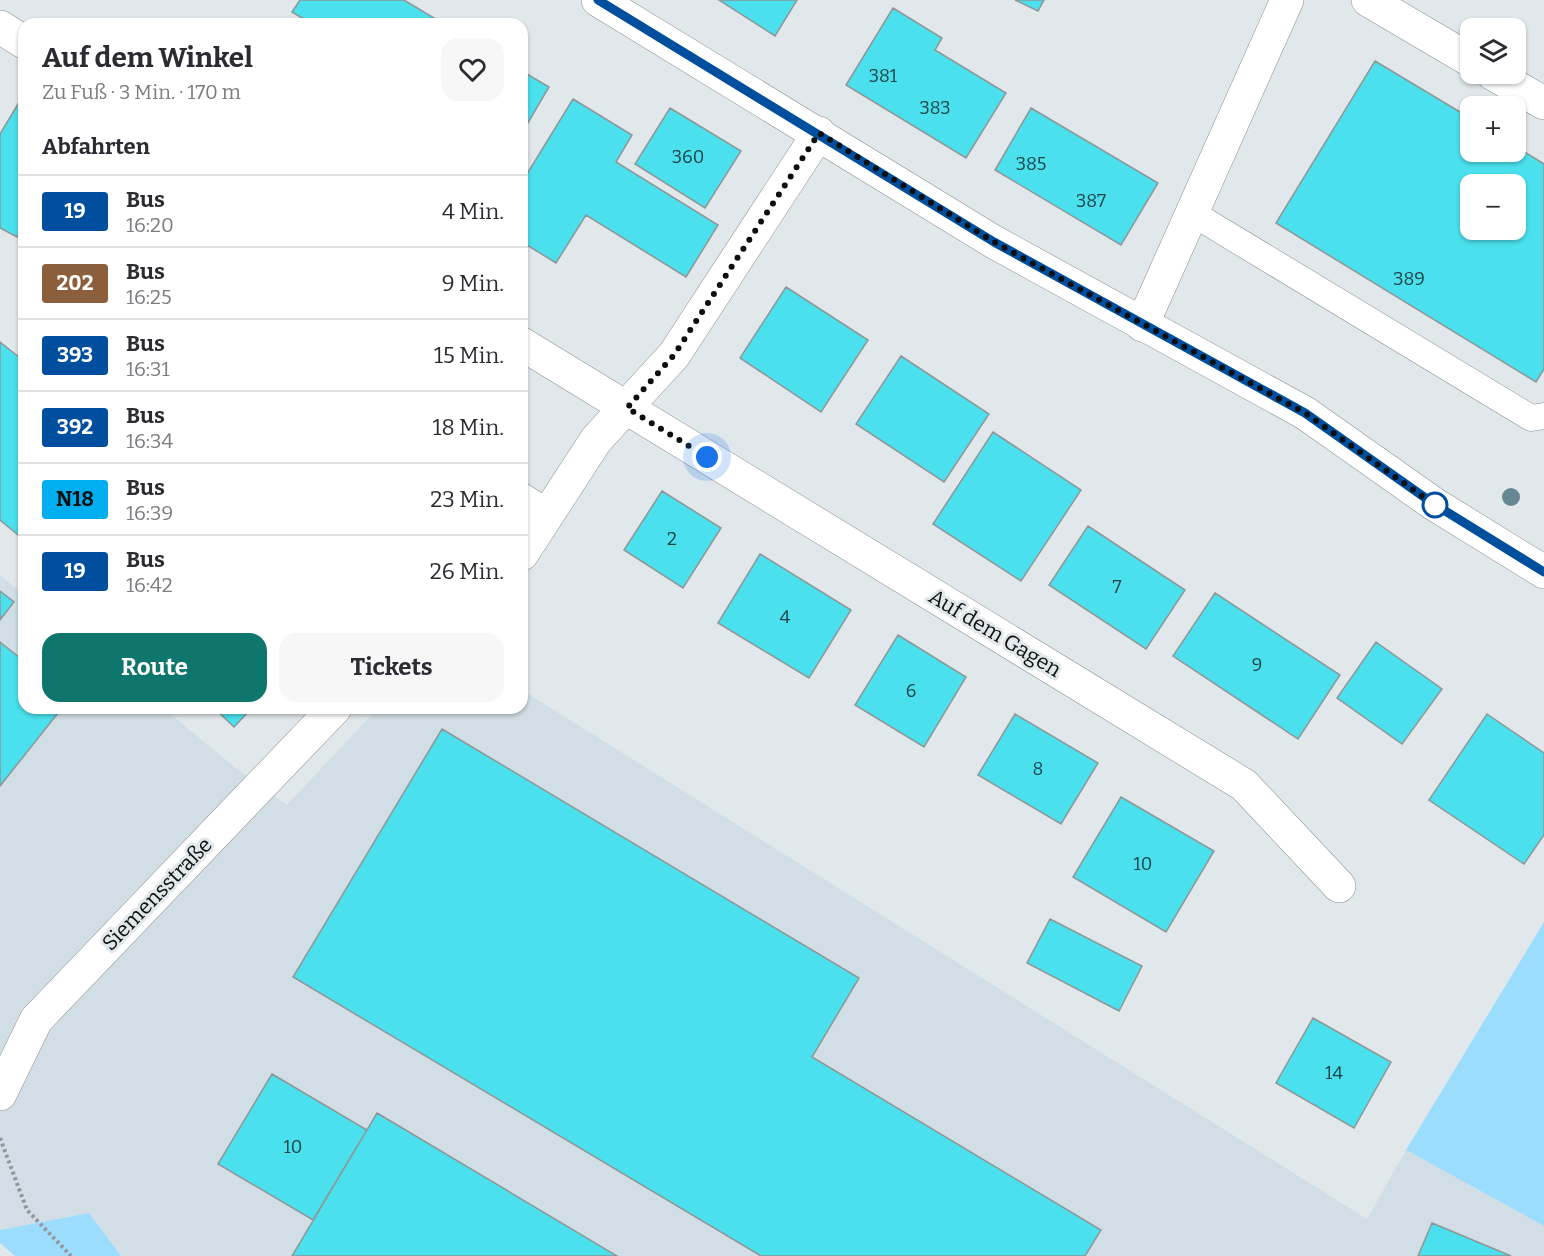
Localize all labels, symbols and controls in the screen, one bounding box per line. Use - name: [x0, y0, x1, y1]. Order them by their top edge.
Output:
- map controls: [1460, 18, 1526, 240]
- button: layers: [1460, 18, 1526, 84]
- button: heart: [441, 38, 504, 101]
- text: Auf dem Winkel: [42, 41, 253, 74]
- house number: 381: [869, 65, 898, 87]
- text: Zu Fuß · 3 Min. · 170 m: [42, 80, 241, 104]
- button: +: [1460, 96, 1526, 162]
- house number: 383: [919, 97, 951, 119]
- text: Abfahrten: [42, 133, 150, 160]
- house number: 360: [672, 146, 704, 168]
- house number: 385: [1016, 153, 1046, 175]
- button: −: [1460, 174, 1526, 240]
- text: Bus: [126, 186, 165, 213]
- house number: 387: [1076, 190, 1106, 212]
- text: 19: [64, 198, 86, 224]
- text: 4 Min.: [442, 198, 504, 225]
- text: 16:20: [126, 213, 174, 237]
- text: Bus: [126, 258, 165, 285]
- house number: 389: [1393, 268, 1425, 290]
- text: 202: [57, 270, 93, 296]
- text: 9 Min.: [442, 270, 504, 297]
- text: 16:25: [126, 285, 172, 309]
- text: Bus: [126, 330, 165, 357]
- text: 393: [57, 342, 93, 368]
- text: 15 Min.: [434, 342, 504, 369]
- text: 16:31: [126, 357, 170, 381]
- text: Bus: [126, 402, 165, 429]
- text: 392: [57, 414, 93, 440]
- text: 18 Min.: [433, 414, 504, 441]
- text: 16:34: [126, 429, 173, 453]
- your location: [692, 442, 722, 472]
- text: Bus: [126, 474, 165, 501]
- text: N18: [56, 486, 94, 512]
- text: 23 Min.: [430, 486, 504, 513]
- unlabelled marker: [1422, 492, 1448, 518]
- text: 16:39: [126, 501, 173, 525]
- house number: 2: [667, 528, 677, 550]
- text: Bus: [126, 546, 165, 573]
- text: 19: [64, 558, 86, 584]
- text: 26 Min.: [430, 558, 504, 585]
- text: 16:42: [126, 573, 173, 597]
- house number: 7: [1112, 576, 1122, 598]
- street label: Auf dem Gagen: [924, 583, 1066, 683]
- house number: 4: [780, 606, 791, 628]
- button: Route: [42, 633, 267, 702]
- button: Tickets: [279, 633, 504, 702]
- house number: 9: [1252, 654, 1262, 676]
- house number: 6: [906, 680, 916, 702]
- house number: 8: [1033, 758, 1043, 780]
- street label: Siemensstraße: [97, 832, 217, 956]
- house number: 10: [1134, 853, 1152, 875]
- house number: 14: [1325, 1062, 1343, 1084]
- house number: 10: [284, 1136, 302, 1158]

